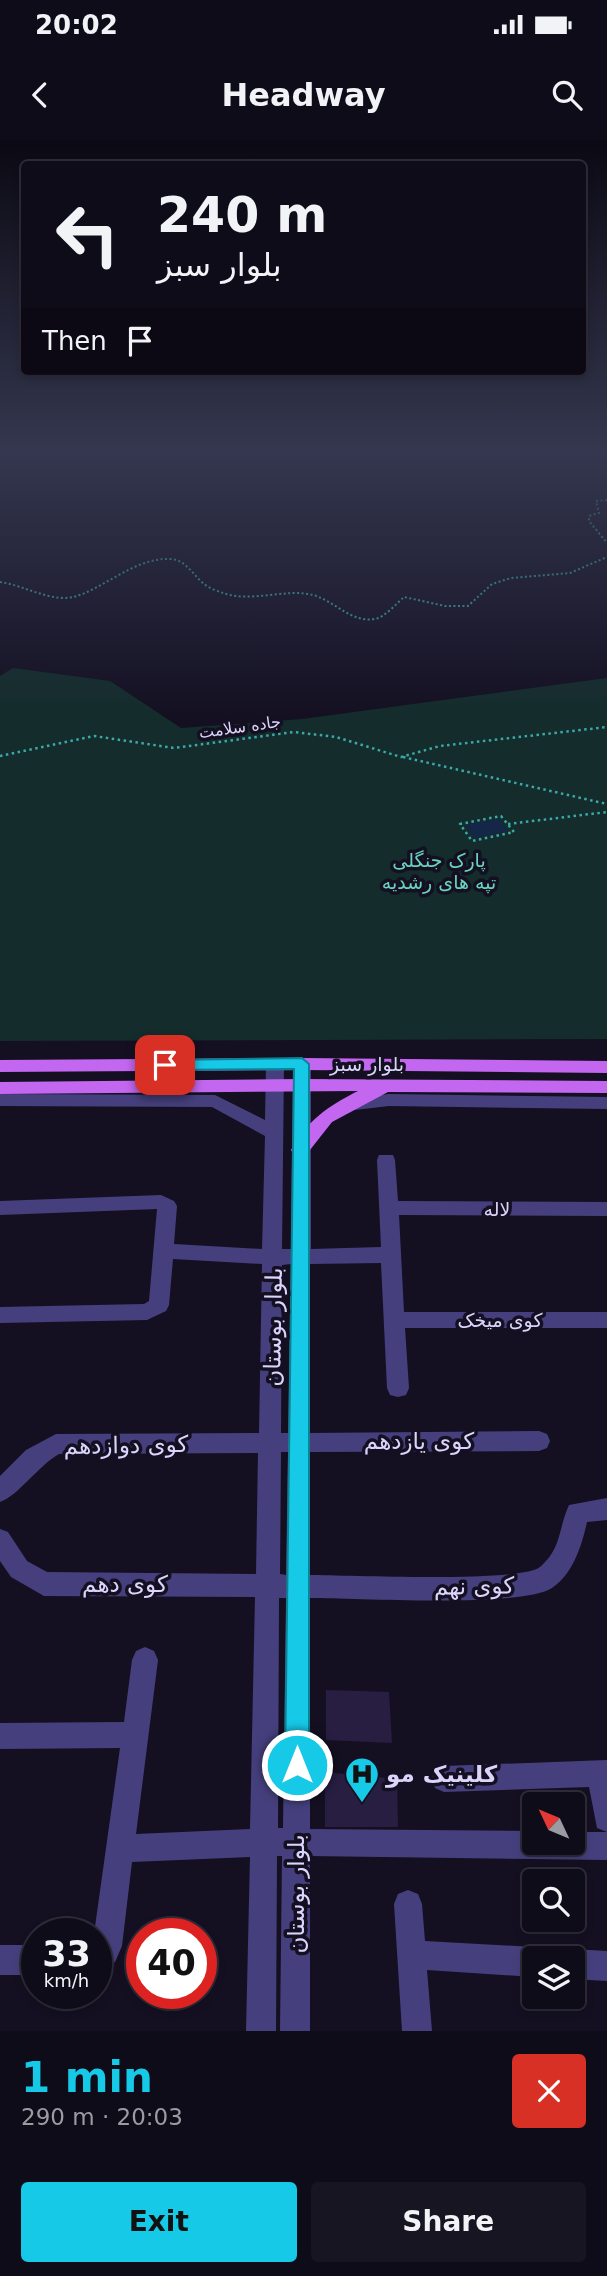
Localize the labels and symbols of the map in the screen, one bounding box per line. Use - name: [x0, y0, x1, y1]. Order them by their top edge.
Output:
- street label: جاده سلامت: [198, 712, 282, 742]
- park label: پارک جنگلی تپه های رشدیه: [382, 849, 496, 894]
- pin: [135, 1035, 195, 1095]
- street label: بلوار سبز: [329, 1053, 404, 1076]
- street label: لاله: [484, 1198, 510, 1220]
- street label: بلوار بوستان: [259, 1267, 288, 1387]
- street label: کوی میخک: [458, 1309, 543, 1332]
- street label: کوی یازدهم: [364, 1428, 474, 1455]
- street label: کوی دوازدهم: [63, 1431, 189, 1460]
- street label: کوی دهم: [82, 1571, 168, 1598]
- street label: کوی نهم: [434, 1572, 515, 1601]
- position arrow: [260, 1728, 334, 1802]
- hospital icon: کلینیک مو: [343, 1755, 381, 1804]
- place label: کلینیک مو: [385, 1761, 498, 1788]
- north arrow: [522, 1792, 584, 1855]
- street label: بلوار بوستان: [283, 1834, 310, 1954]
- speed limit sign: 40: [126, 1918, 217, 2009]

